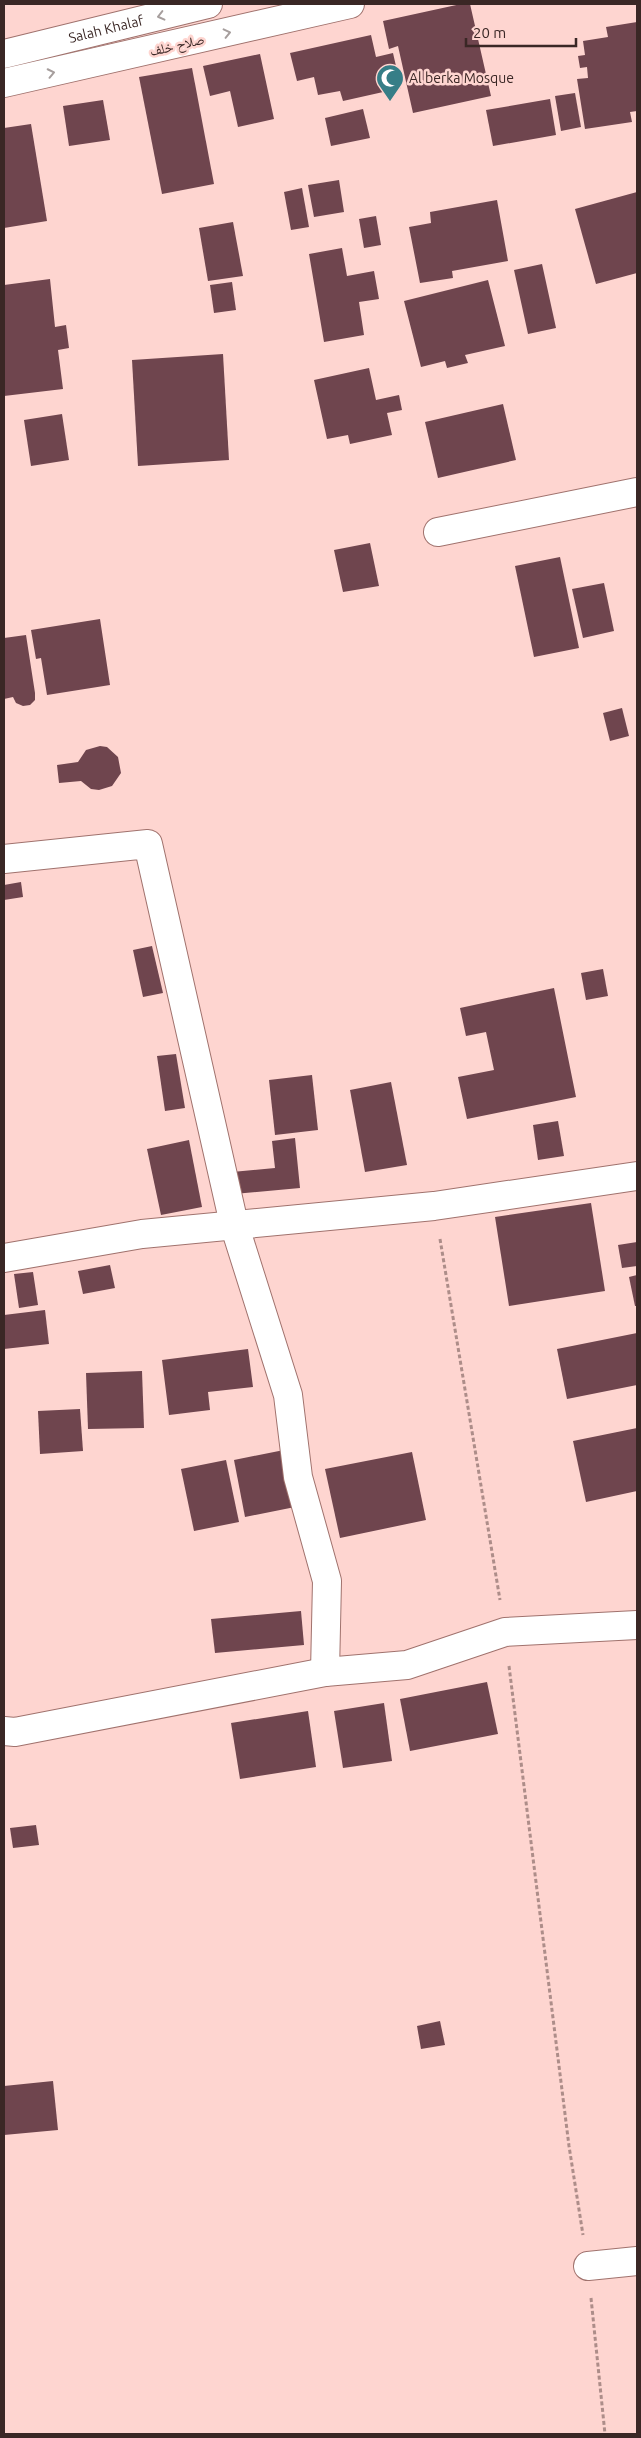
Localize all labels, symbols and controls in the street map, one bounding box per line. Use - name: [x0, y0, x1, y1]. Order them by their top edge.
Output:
- one-way arrow: [156, 10, 165, 21]
- street label: Salah Khalaf: [67, 12, 146, 46]
- scale bar: [466, 15, 576, 47]
- text: 20 m: [473, 24, 506, 41]
- one-way arrow: [222, 28, 231, 39]
- street label: صلاح خلف: [148, 31, 206, 61]
- mosque icon: Al berka Mosque: [375, 63, 405, 102]
- one-way arrow: [47, 68, 56, 79]
- place label: Al berka Mosque: [409, 70, 514, 86]

